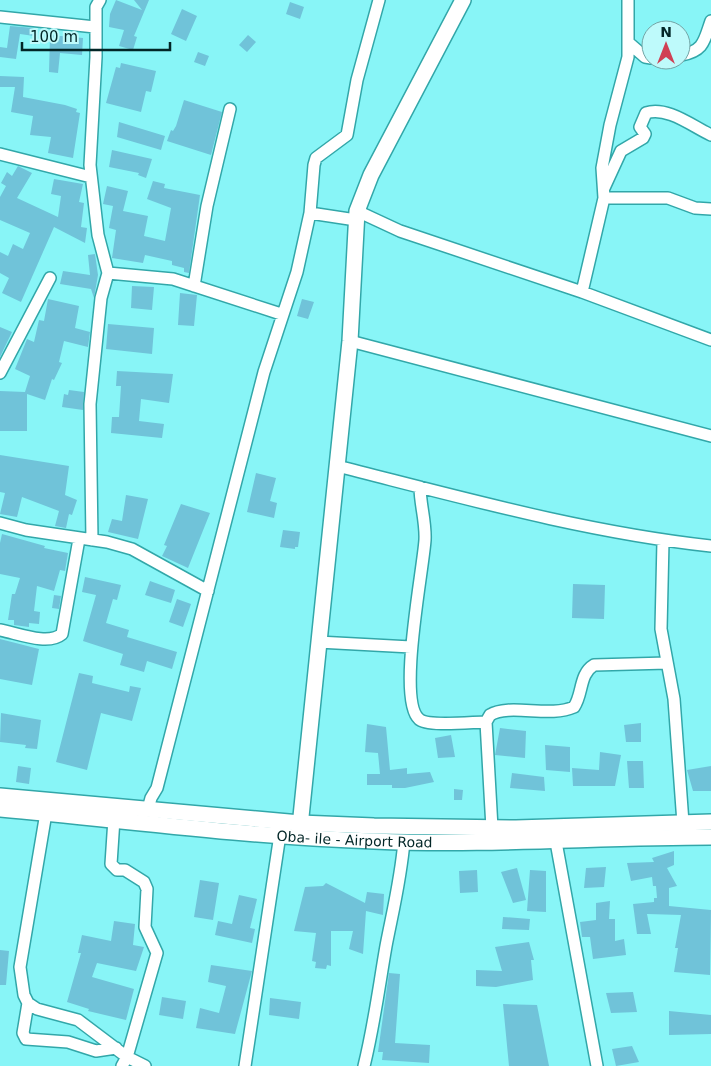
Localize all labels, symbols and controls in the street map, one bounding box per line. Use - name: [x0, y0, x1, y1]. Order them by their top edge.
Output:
- scale bar: [22, 20, 170, 52]
- north arrow: [641, 20, 691, 70]
- text: N: [660, 24, 672, 40]
- text: 100 m: [30, 28, 78, 46]
- street label: Oba- ile - Airport Road: [276, 828, 433, 850]

